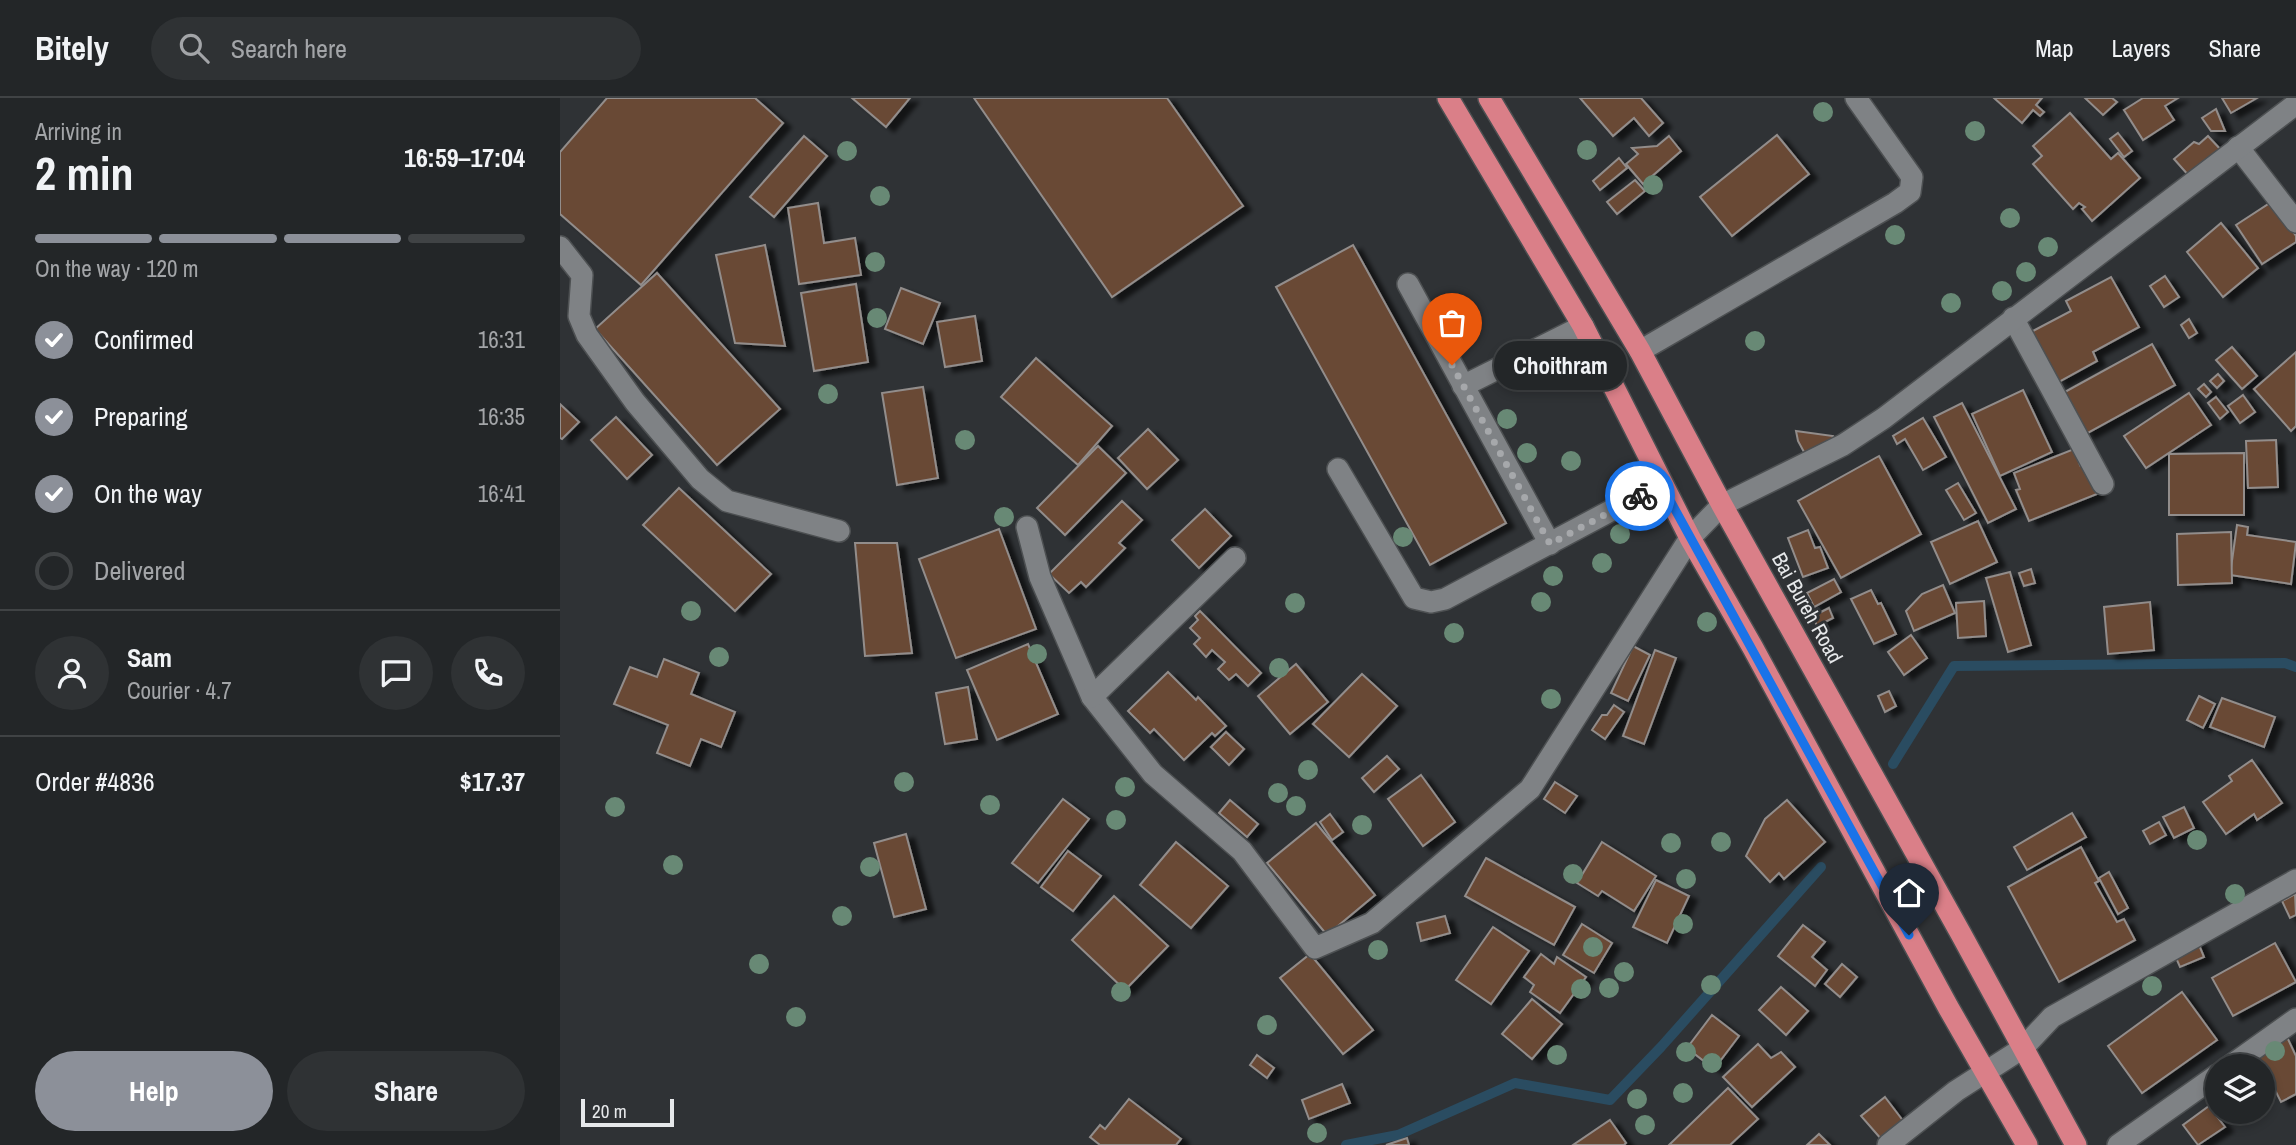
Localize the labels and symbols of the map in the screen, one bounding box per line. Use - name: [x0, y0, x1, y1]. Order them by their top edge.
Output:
- pin: [1422, 293, 1482, 365]
- callout: Choithram: [1494, 341, 1627, 390]
- courier: [1605, 461, 1675, 531]
- street label: Bai Bureh Road: [1765, 547, 1850, 668]
- pin: [1879, 863, 1939, 935]
- scale bar: [581, 1096, 674, 1128]

